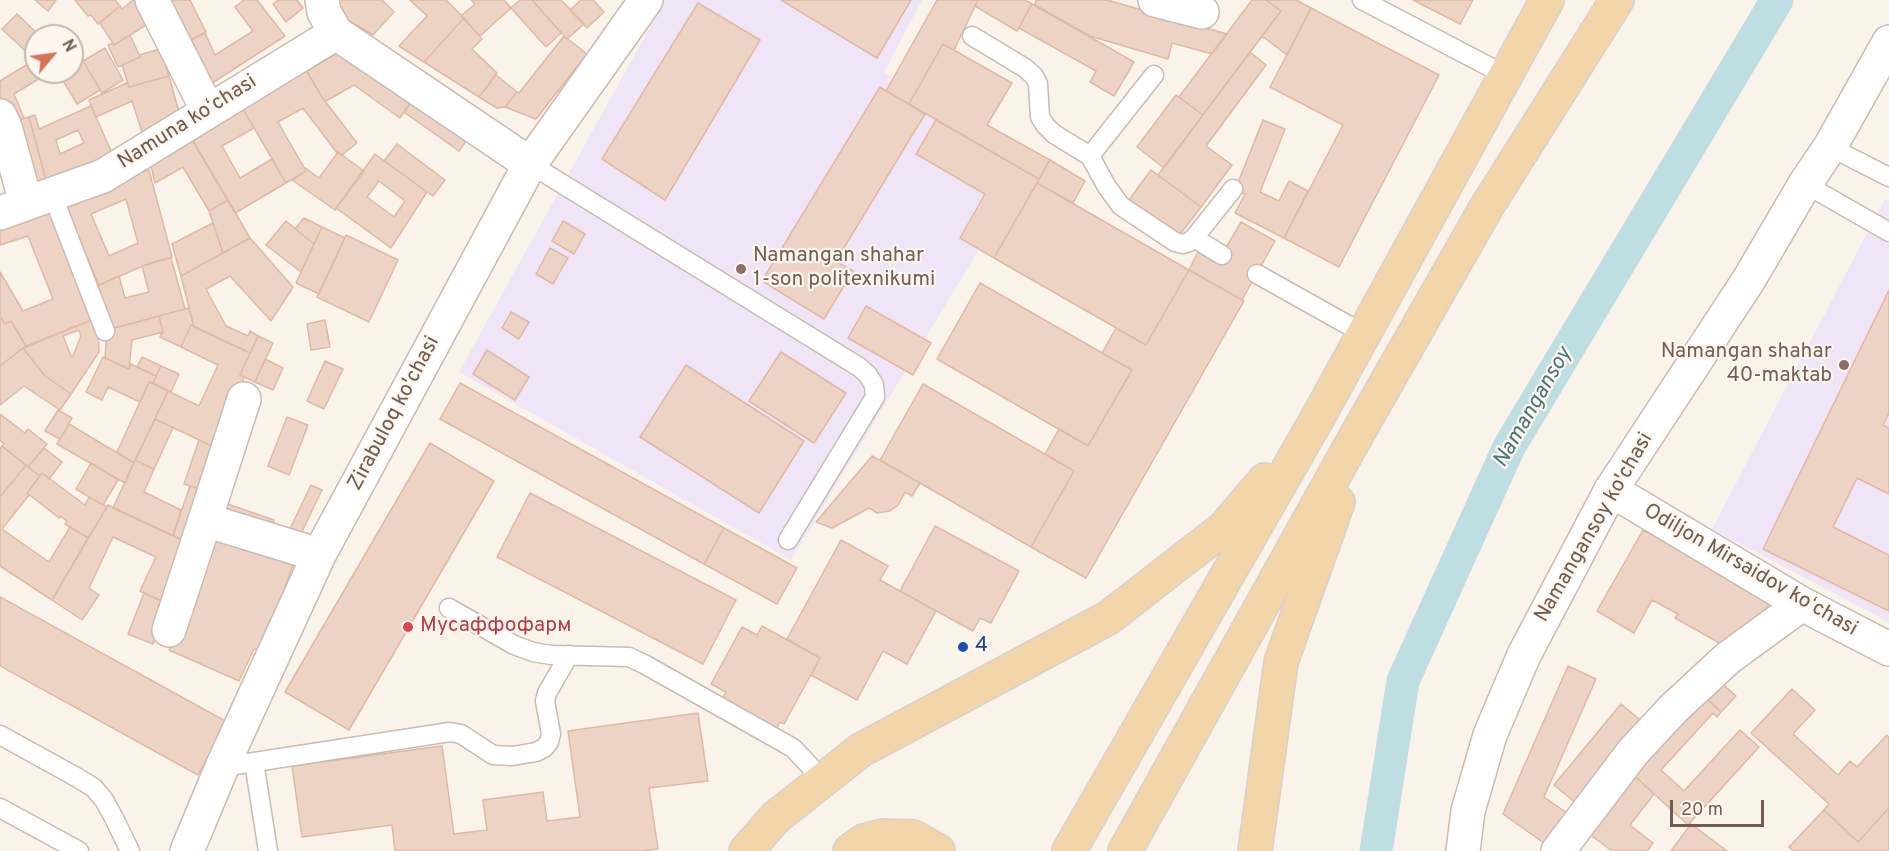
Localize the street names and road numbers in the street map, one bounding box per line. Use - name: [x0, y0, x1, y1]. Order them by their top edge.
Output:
- street label: Namuna koʻchasi: [114, 70, 262, 176]
- street label: Zirabuloq ko'chasi: [344, 333, 446, 495]
- street label: Namangansoy ko'chasi: [1530, 429, 1660, 627]
- street label: Odiljon Mirsaidov koʻchasi: [1638, 499, 1862, 643]

